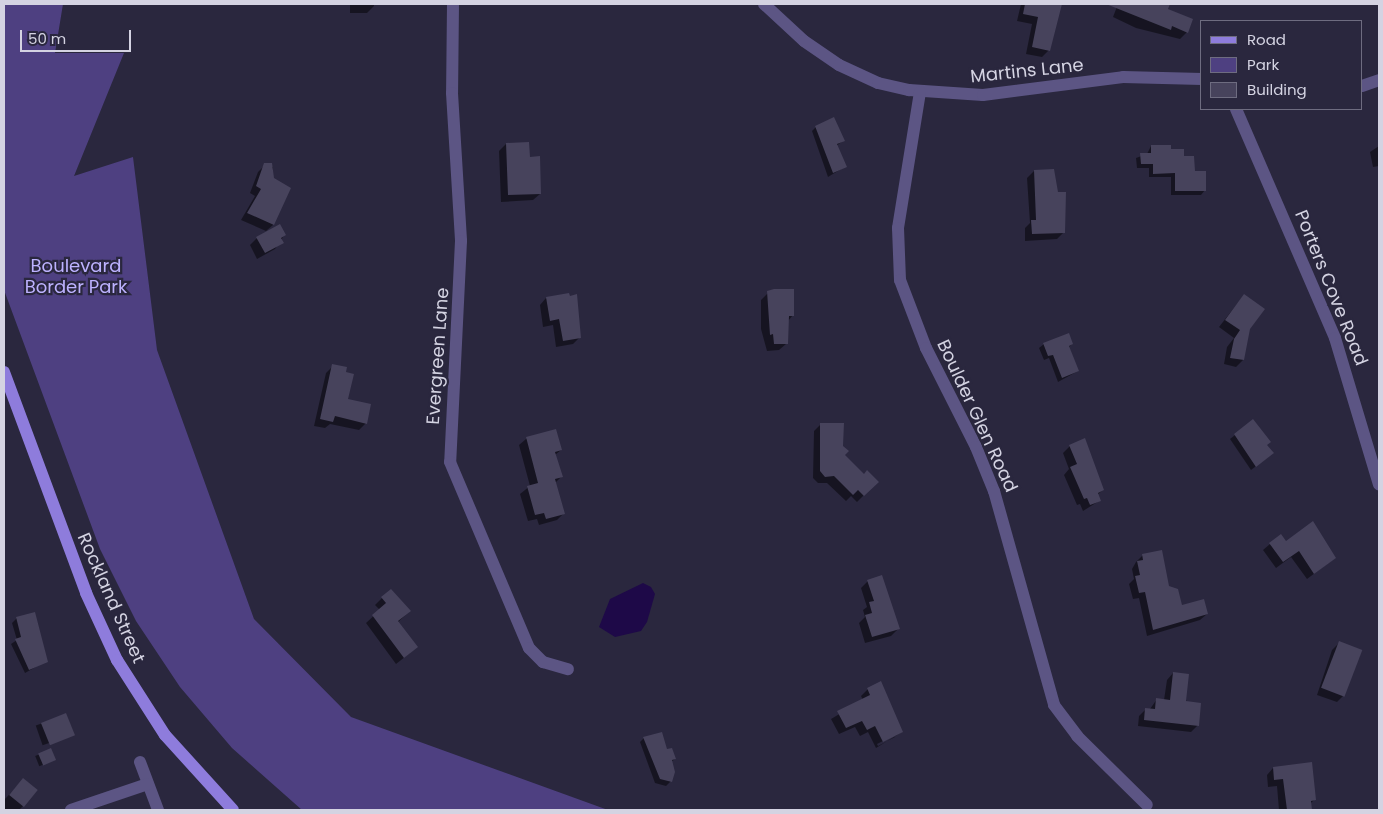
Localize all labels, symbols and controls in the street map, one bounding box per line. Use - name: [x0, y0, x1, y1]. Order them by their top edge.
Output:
- scale bar: [22, 20, 134, 52]
- legend: [1200, 20, 1363, 110]
- text: 50 m: [28, 28, 66, 49]
- text: Road: [1247, 29, 1286, 50]
- street label: Martins Lane: [969, 54, 1085, 88]
- text: Park: [1247, 54, 1279, 75]
- text: Building: [1247, 79, 1307, 100]
- street label: Porters Cove Road: [1290, 207, 1372, 369]
- park label: Boulevard Border Park: [25, 256, 127, 298]
- street label: Evergreen Lane: [422, 287, 454, 425]
- street label: Boulder Glen Road: [932, 336, 1022, 496]
- street label: Rockland Street: [73, 529, 149, 667]

